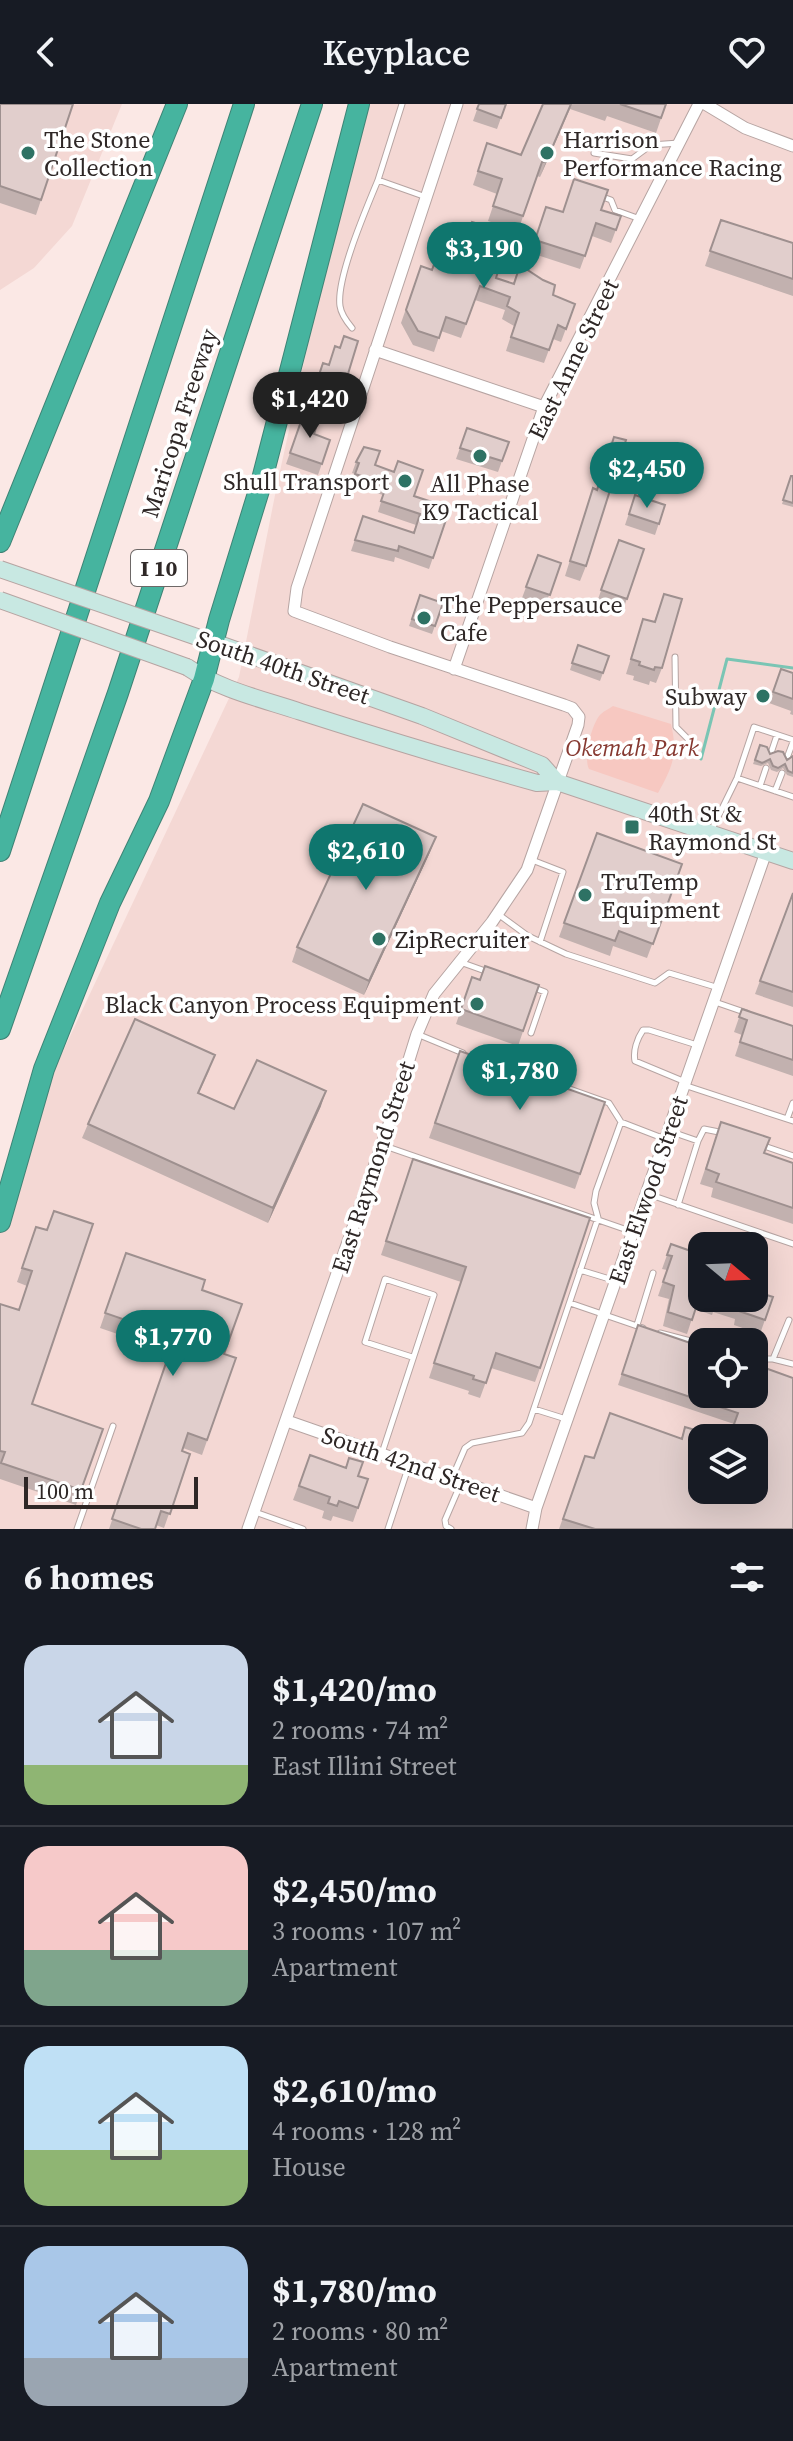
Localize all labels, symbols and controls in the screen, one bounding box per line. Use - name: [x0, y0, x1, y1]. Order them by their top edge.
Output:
- text: Keyplace: [323, 28, 470, 77]
- icon: back: [24, 30, 68, 74]
- icon: heart: [725, 30, 769, 74]
- place label: The Stone Collection: [44, 123, 153, 184]
- place label: Harrison Performance Racing: [563, 123, 782, 184]
- marker: The Stone Collection: [19, 144, 37, 162]
- marker: Harrison Performance Racing: [538, 144, 556, 162]
- pin: $3,190: [419, 222, 549, 290]
- text: $3,190: [445, 230, 523, 266]
- street label: East Anne Street: [520, 273, 626, 445]
- street label: Maricopa Freeway: [133, 324, 225, 522]
- pin: $1,420: [245, 372, 375, 440]
- text: $1,420: [271, 380, 349, 416]
- pin: $2,450: [582, 442, 712, 510]
- marker: All Phase K9 Tactical: [471, 447, 489, 465]
- text: $2,450: [608, 450, 686, 486]
- place label: Shull Transport: [223, 465, 389, 498]
- place label: All Phase K9 Tactical: [422, 467, 538, 528]
- marker: Shull Transport: [396, 472, 414, 490]
- road number: I 10: [131, 550, 187, 586]
- place label: The Peppersauce Cafe: [440, 588, 623, 649]
- marker: The Peppersauce Cafe: [415, 609, 433, 627]
- street label: South 40th Street: [192, 622, 374, 712]
- place label: Subway: [665, 680, 748, 713]
- marker: Subway: [754, 687, 772, 705]
- park label: Okemah Park: [565, 731, 699, 764]
- place label: 40th St & Raymond St: [648, 797, 776, 858]
- marker: 40th St & Raymond St: [623, 818, 641, 836]
- pin: $2,610: [301, 824, 431, 892]
- text: $2,610: [327, 832, 405, 868]
- place label: TruTemp Equipment: [601, 865, 720, 926]
- marker: TruTemp Equipment: [576, 886, 594, 904]
- place label: ZipRecruiter: [395, 923, 529, 956]
- marker: ZipRecruiter: [370, 930, 388, 948]
- place label: Black Canyon Process Equipment: [104, 988, 461, 1021]
- marker: Black Canyon Process Equipment: [468, 995, 486, 1013]
- pin: $1,780: [455, 1044, 585, 1112]
- text: $1,780: [481, 1052, 559, 1088]
- street label: East Raymond Street: [323, 1057, 423, 1277]
- street label: East Elwood Street: [600, 1091, 696, 1289]
- north arrow: [688, 1232, 768, 1312]
- map controls: [688, 1232, 768, 1504]
- pin: $1,770: [108, 1310, 238, 1378]
- text: $1,770: [134, 1318, 212, 1354]
- button: locate: [688, 1328, 768, 1408]
- street label: South 42nd Street: [317, 1418, 505, 1510]
- button: layers: [688, 1424, 768, 1504]
- scale bar: [24, 1473, 198, 1509]
- text: 100 m: [36, 1476, 94, 1506]
- text: 6 homes: [24, 1554, 154, 1600]
- icon: filters: [725, 1555, 769, 1599]
- text: $1,420/mo: [272, 1666, 437, 1712]
- icon: home: [88, 1677, 184, 1773]
- text: 2 rooms · 74 m²: [272, 1712, 448, 1748]
- text: East Illini Street: [272, 1748, 456, 1784]
- text: $2,450/mo: [272, 1867, 437, 1913]
- icon: home: [88, 1878, 184, 1974]
- text: 3 rooms · 107 m²: [272, 1913, 461, 1949]
- text: Apartment: [272, 1949, 397, 1985]
- text: $2,610/mo: [272, 2067, 437, 2113]
- icon: home: [88, 2078, 184, 2174]
- text: 4 rooms · 128 m²: [272, 2113, 461, 2149]
- text: House: [272, 2149, 346, 2185]
- text: $1,780/mo: [272, 2267, 437, 2313]
- icon: home: [88, 2278, 184, 2374]
- text: 2 rooms · 80 m²: [272, 2313, 448, 2349]
- text: Apartment: [272, 2349, 397, 2385]

